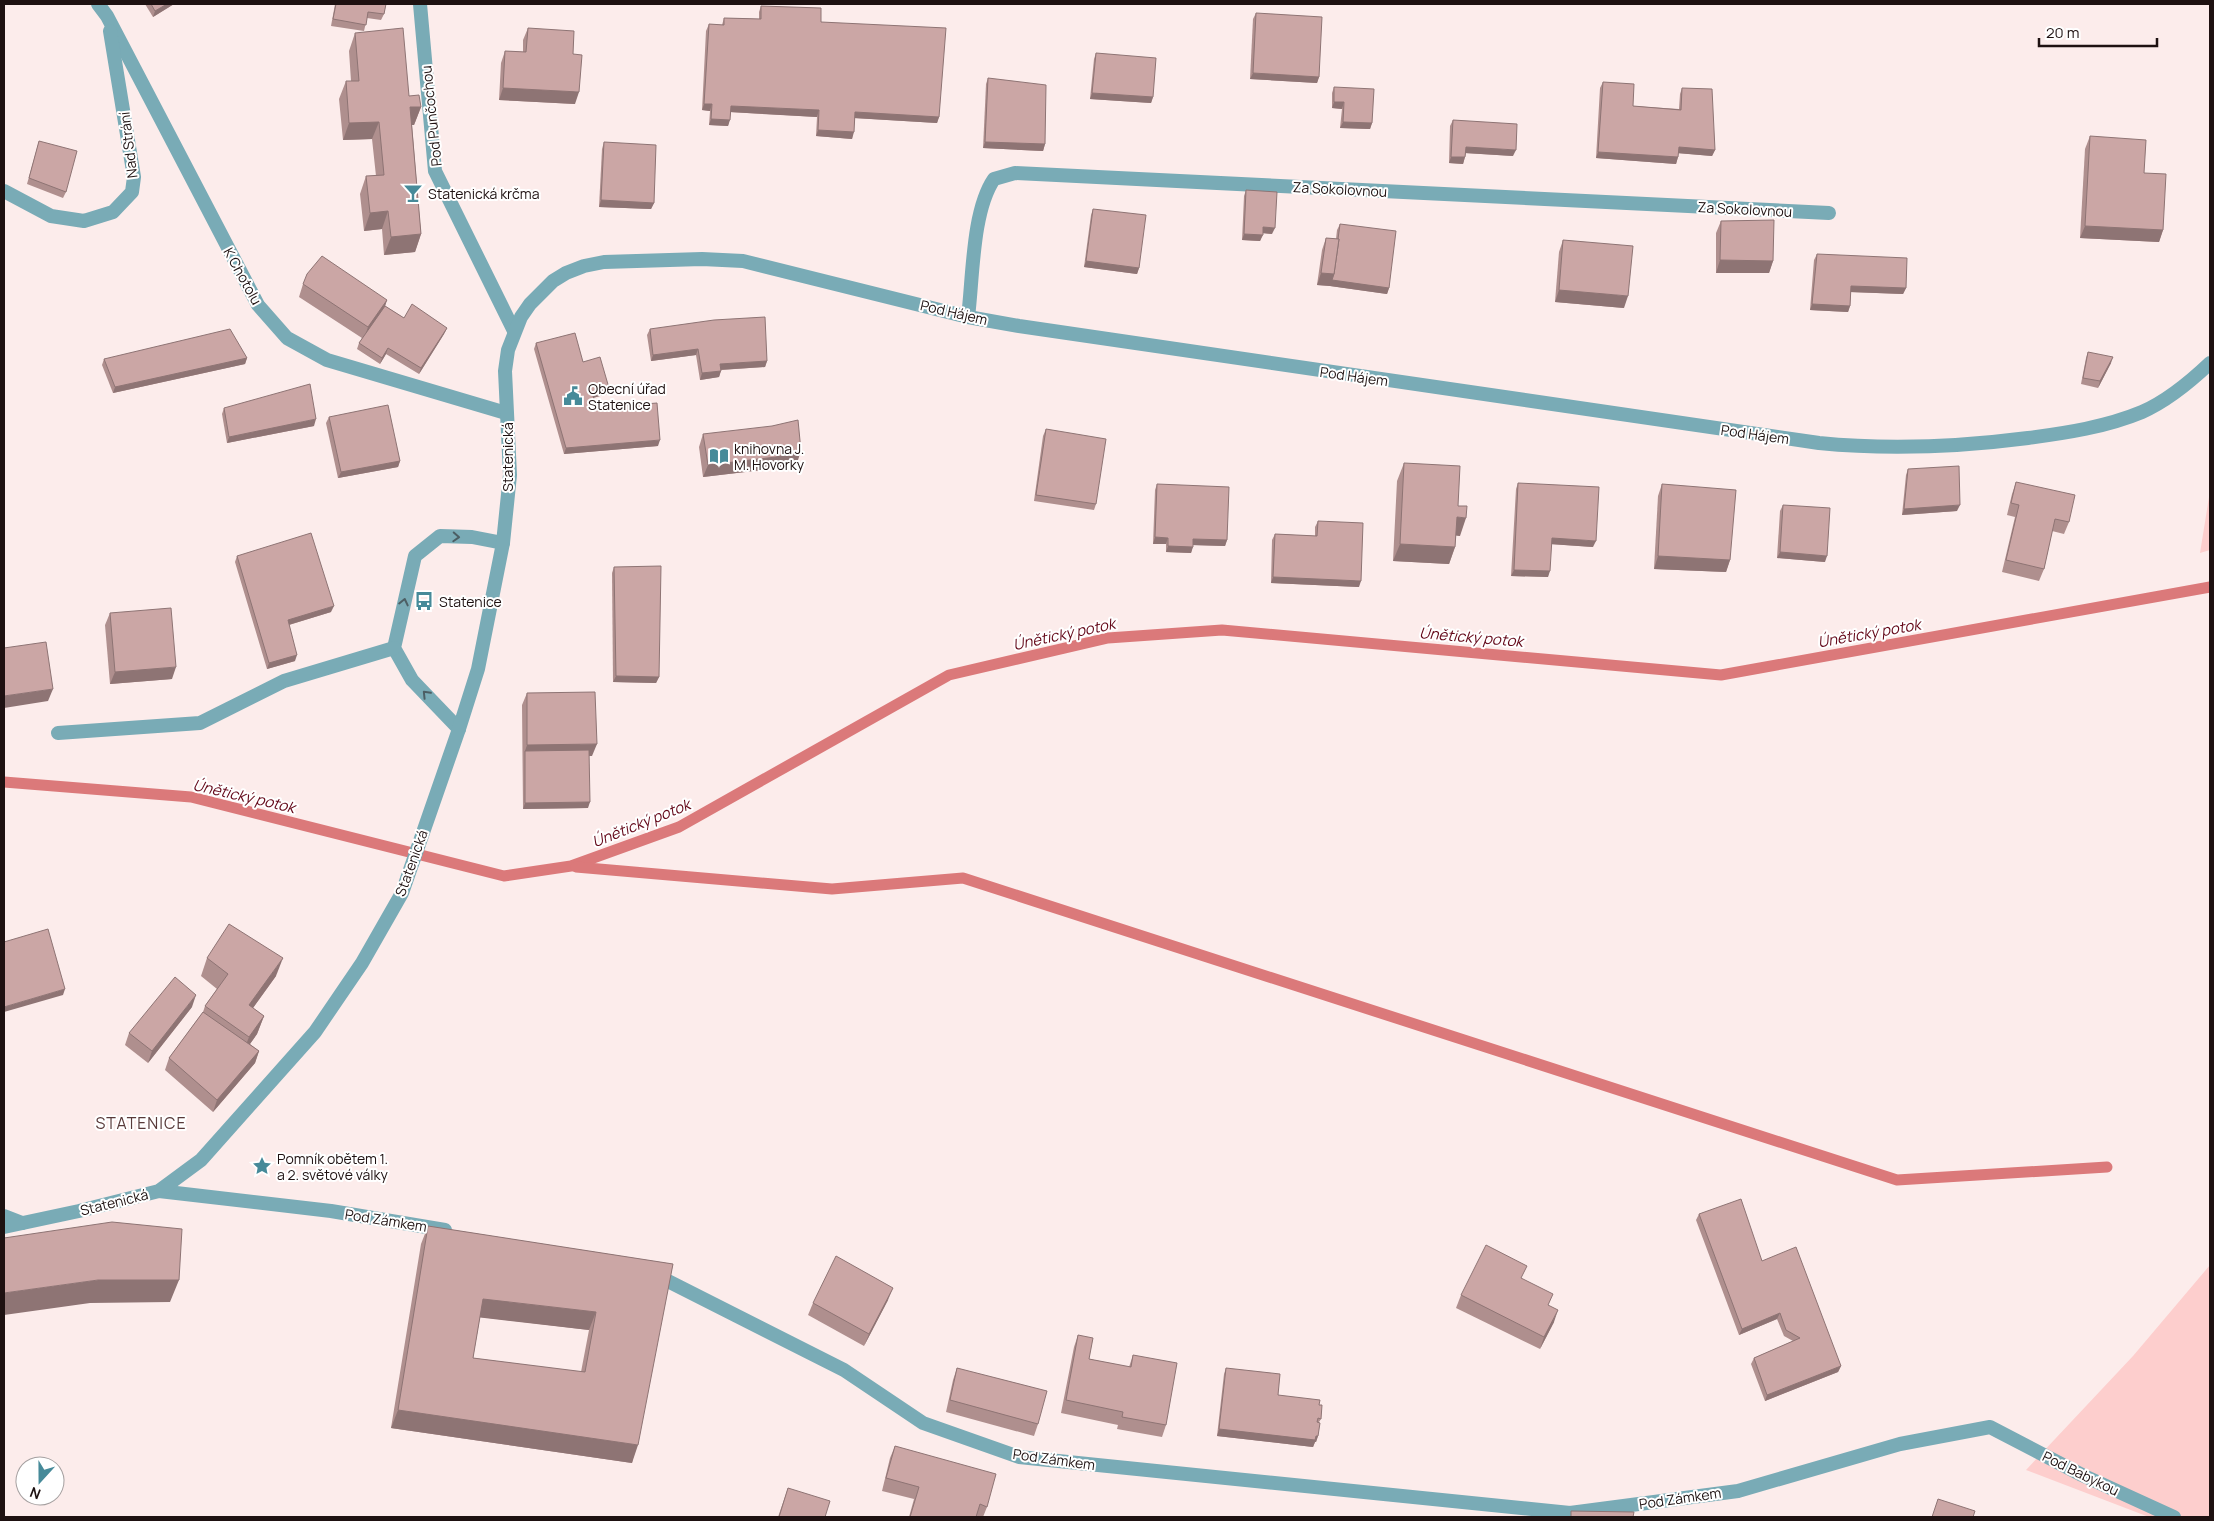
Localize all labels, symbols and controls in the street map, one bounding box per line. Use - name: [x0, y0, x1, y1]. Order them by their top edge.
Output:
- scale bar: [2039, 15, 2156, 47]
- text: 20 m: [2046, 22, 2079, 43]
- street label: Pod Punčochou: [416, 65, 446, 167]
- street label: Nad Strání: [114, 111, 142, 179]
- street label: Za Sokolovnou: [1292, 177, 1388, 201]
- bar icon: Statenická krčma: [402, 182, 424, 204]
- place label: Statenická krčma: [428, 184, 539, 203]
- street label: Za Sokolovnou: [1697, 197, 1793, 221]
- street label: K Chotolu: [220, 244, 266, 308]
- street label: Pod Hájem: [918, 295, 990, 329]
- street label: Pod Hájem: [1319, 362, 1389, 390]
- place label: Obecní úřad Statenice: [588, 379, 666, 414]
- public building icon: Obecní úřad Statenice: [562, 385, 584, 407]
- street label: Pod Hájem: [1720, 420, 1790, 448]
- street label: Statenická: [498, 422, 517, 492]
- place label: knihovna J. M. Hovorky: [734, 439, 805, 474]
- library icon: knihovna J. M. Hovorky: [708, 445, 730, 467]
- one-way arrow: [452, 531, 460, 542]
- bus stop icon: Statenice: [413, 590, 435, 612]
- place label: Statenice: [439, 592, 502, 611]
- one-way arrow: [399, 597, 409, 606]
- water label: Únětický potok: [1011, 612, 1120, 655]
- water label: Únětický potok: [1816, 613, 1925, 652]
- water label: Únětický potok: [1418, 622, 1526, 652]
- one-way arrow: [423, 691, 432, 700]
- water label: Únětický potok: [191, 774, 300, 819]
- water label: Únětický potok: [589, 793, 696, 852]
- street label: Statenická: [390, 827, 432, 899]
- district label: STATENICE: [95, 1112, 187, 1134]
- place label: Pomník obětem 1. a 2. světové války: [277, 1149, 388, 1184]
- place icon: Pomník obětem 1. a 2. světové války: [251, 1155, 273, 1177]
- street label: Statenická: [78, 1184, 150, 1220]
- street label: Pod Zámkem: [344, 1204, 428, 1236]
- street label: Pod Zámkem: [1012, 1444, 1096, 1474]
- street label: Pod Babykou: [2040, 1446, 2122, 1500]
- north arrow: [15, 1456, 65, 1506]
- text: N: [27, 1483, 43, 1504]
- street label: Pod Zámkem: [1638, 1483, 1722, 1513]

